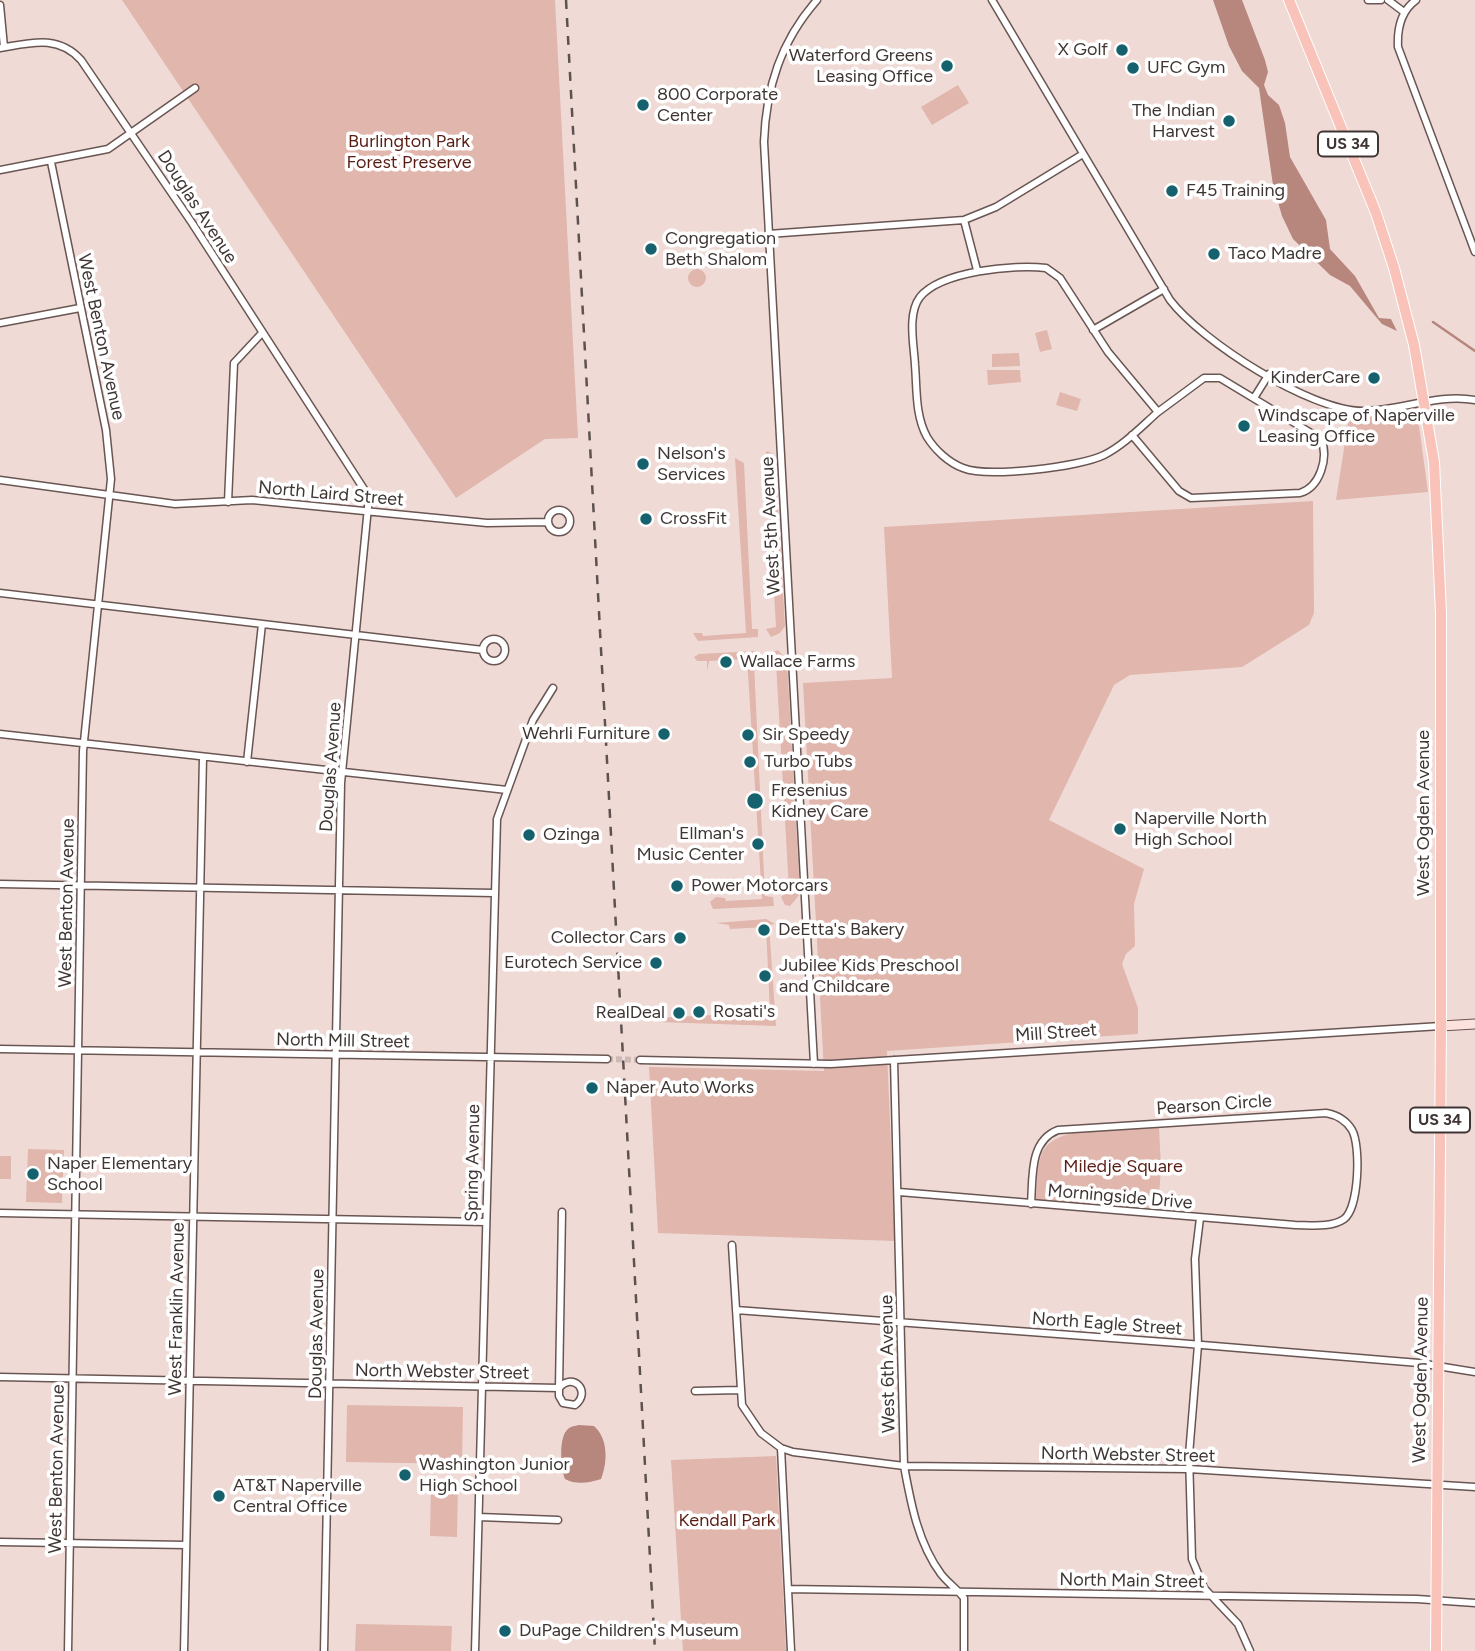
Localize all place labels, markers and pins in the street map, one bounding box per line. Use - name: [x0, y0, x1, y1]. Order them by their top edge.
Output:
- place label: X Golf: [1058, 39, 1108, 61]
- marker: X Golf: [1114, 42, 1130, 58]
- place label: Waterford Greens Leasing Office: [789, 45, 933, 88]
- place label: UFC Gym: [1147, 57, 1225, 79]
- marker: Waterford Greens Leasing Office: [939, 58, 955, 74]
- marker: UFC Gym: [1125, 60, 1141, 76]
- place label: 800 Corporate Center: [657, 84, 778, 126]
- marker: 800 Corporate Center: [635, 97, 651, 113]
- place label: The Indian Harvest: [1132, 100, 1215, 142]
- marker: The Indian Harvest: [1221, 113, 1237, 129]
- place label: F45 Training: [1186, 180, 1285, 202]
- marker: F45 Training: [1164, 183, 1180, 199]
- place label: Congregation Beth Shalom: [665, 228, 776, 270]
- marker: Congregation Beth Shalom: [643, 241, 659, 257]
- place label: Taco Madre: [1228, 243, 1321, 265]
- marker: Taco Madre: [1206, 246, 1222, 262]
- place label: KinderCare: [1270, 367, 1360, 389]
- marker: KinderCare: [1366, 370, 1382, 386]
- place label: Windscape of Naperville Leasing Office: [1258, 405, 1455, 448]
- marker: Windscape of Naperville Leasing Office: [1236, 418, 1252, 434]
- place label: Nelson's Services: [657, 443, 726, 486]
- marker: Nelson's Services: [635, 456, 651, 472]
- place label: CrossFit: [660, 508, 727, 530]
- marker: CrossFit: [638, 511, 654, 527]
- place label: Wallace Farms: [740, 651, 855, 673]
- marker: Wallace Farms: [718, 654, 734, 670]
- place label: Wehrli Furniture: [522, 723, 650, 745]
- place label: Sir Speedy: [762, 724, 849, 746]
- marker: Wehrli Furniture: [656, 726, 672, 742]
- marker: Sir Speedy: [740, 727, 756, 743]
- place label: Turbo Tubs: [764, 751, 853, 773]
- marker: Turbo Tubs: [742, 754, 758, 770]
- place label: Fresenius Kidney Care: [771, 780, 868, 822]
- marker: Fresenius Kidney Care: [745, 791, 765, 811]
- place label: Naperville North High School: [1134, 808, 1267, 850]
- marker: Naperville North High School: [1112, 821, 1128, 837]
- place label: Ellman's Music Center: [636, 823, 744, 866]
- place label: Ozinga: [543, 824, 600, 846]
- marker: Ozinga: [521, 827, 537, 843]
- marker: Ellman's Music Center: [750, 836, 766, 852]
- place label: Power Motorcars: [691, 875, 828, 897]
- marker: Power Motorcars: [669, 878, 685, 894]
- place label: DeEtta's Bakery: [778, 919, 904, 941]
- marker: DeEtta's Bakery: [756, 922, 772, 938]
- place label: Collector Cars: [551, 927, 666, 949]
- marker: Collector Cars: [672, 930, 688, 946]
- place label: Eurotech Service: [504, 952, 642, 974]
- marker: Eurotech Service: [648, 955, 664, 971]
- place label: Jubilee Kids Preschool and Childcare: [779, 955, 959, 998]
- marker: Jubilee Kids Preschool and Childcare: [757, 968, 773, 984]
- place label: Rosati's: [713, 1001, 775, 1023]
- place label: RealDeal: [595, 1002, 665, 1024]
- marker: Rosati's: [691, 1004, 707, 1020]
- marker: RealDeal: [671, 1005, 687, 1021]
- place label: Naper Auto Works: [606, 1077, 754, 1099]
- marker: Naper Auto Works: [584, 1080, 600, 1096]
- place label: Naper Elementary School: [47, 1153, 192, 1196]
- marker: Naper Elementary School: [25, 1166, 41, 1182]
- place label: Washington Junior High School: [419, 1454, 570, 1496]
- marker: Washington Junior High School: [397, 1467, 413, 1483]
- place label: AT&T Naperville Central Office: [233, 1475, 362, 1518]
- marker: AT&T Naperville Central Office: [211, 1488, 227, 1504]
- place label: DuPage Children's Museum: [519, 1620, 739, 1642]
- marker: DuPage Children's Museum: [497, 1623, 513, 1639]

